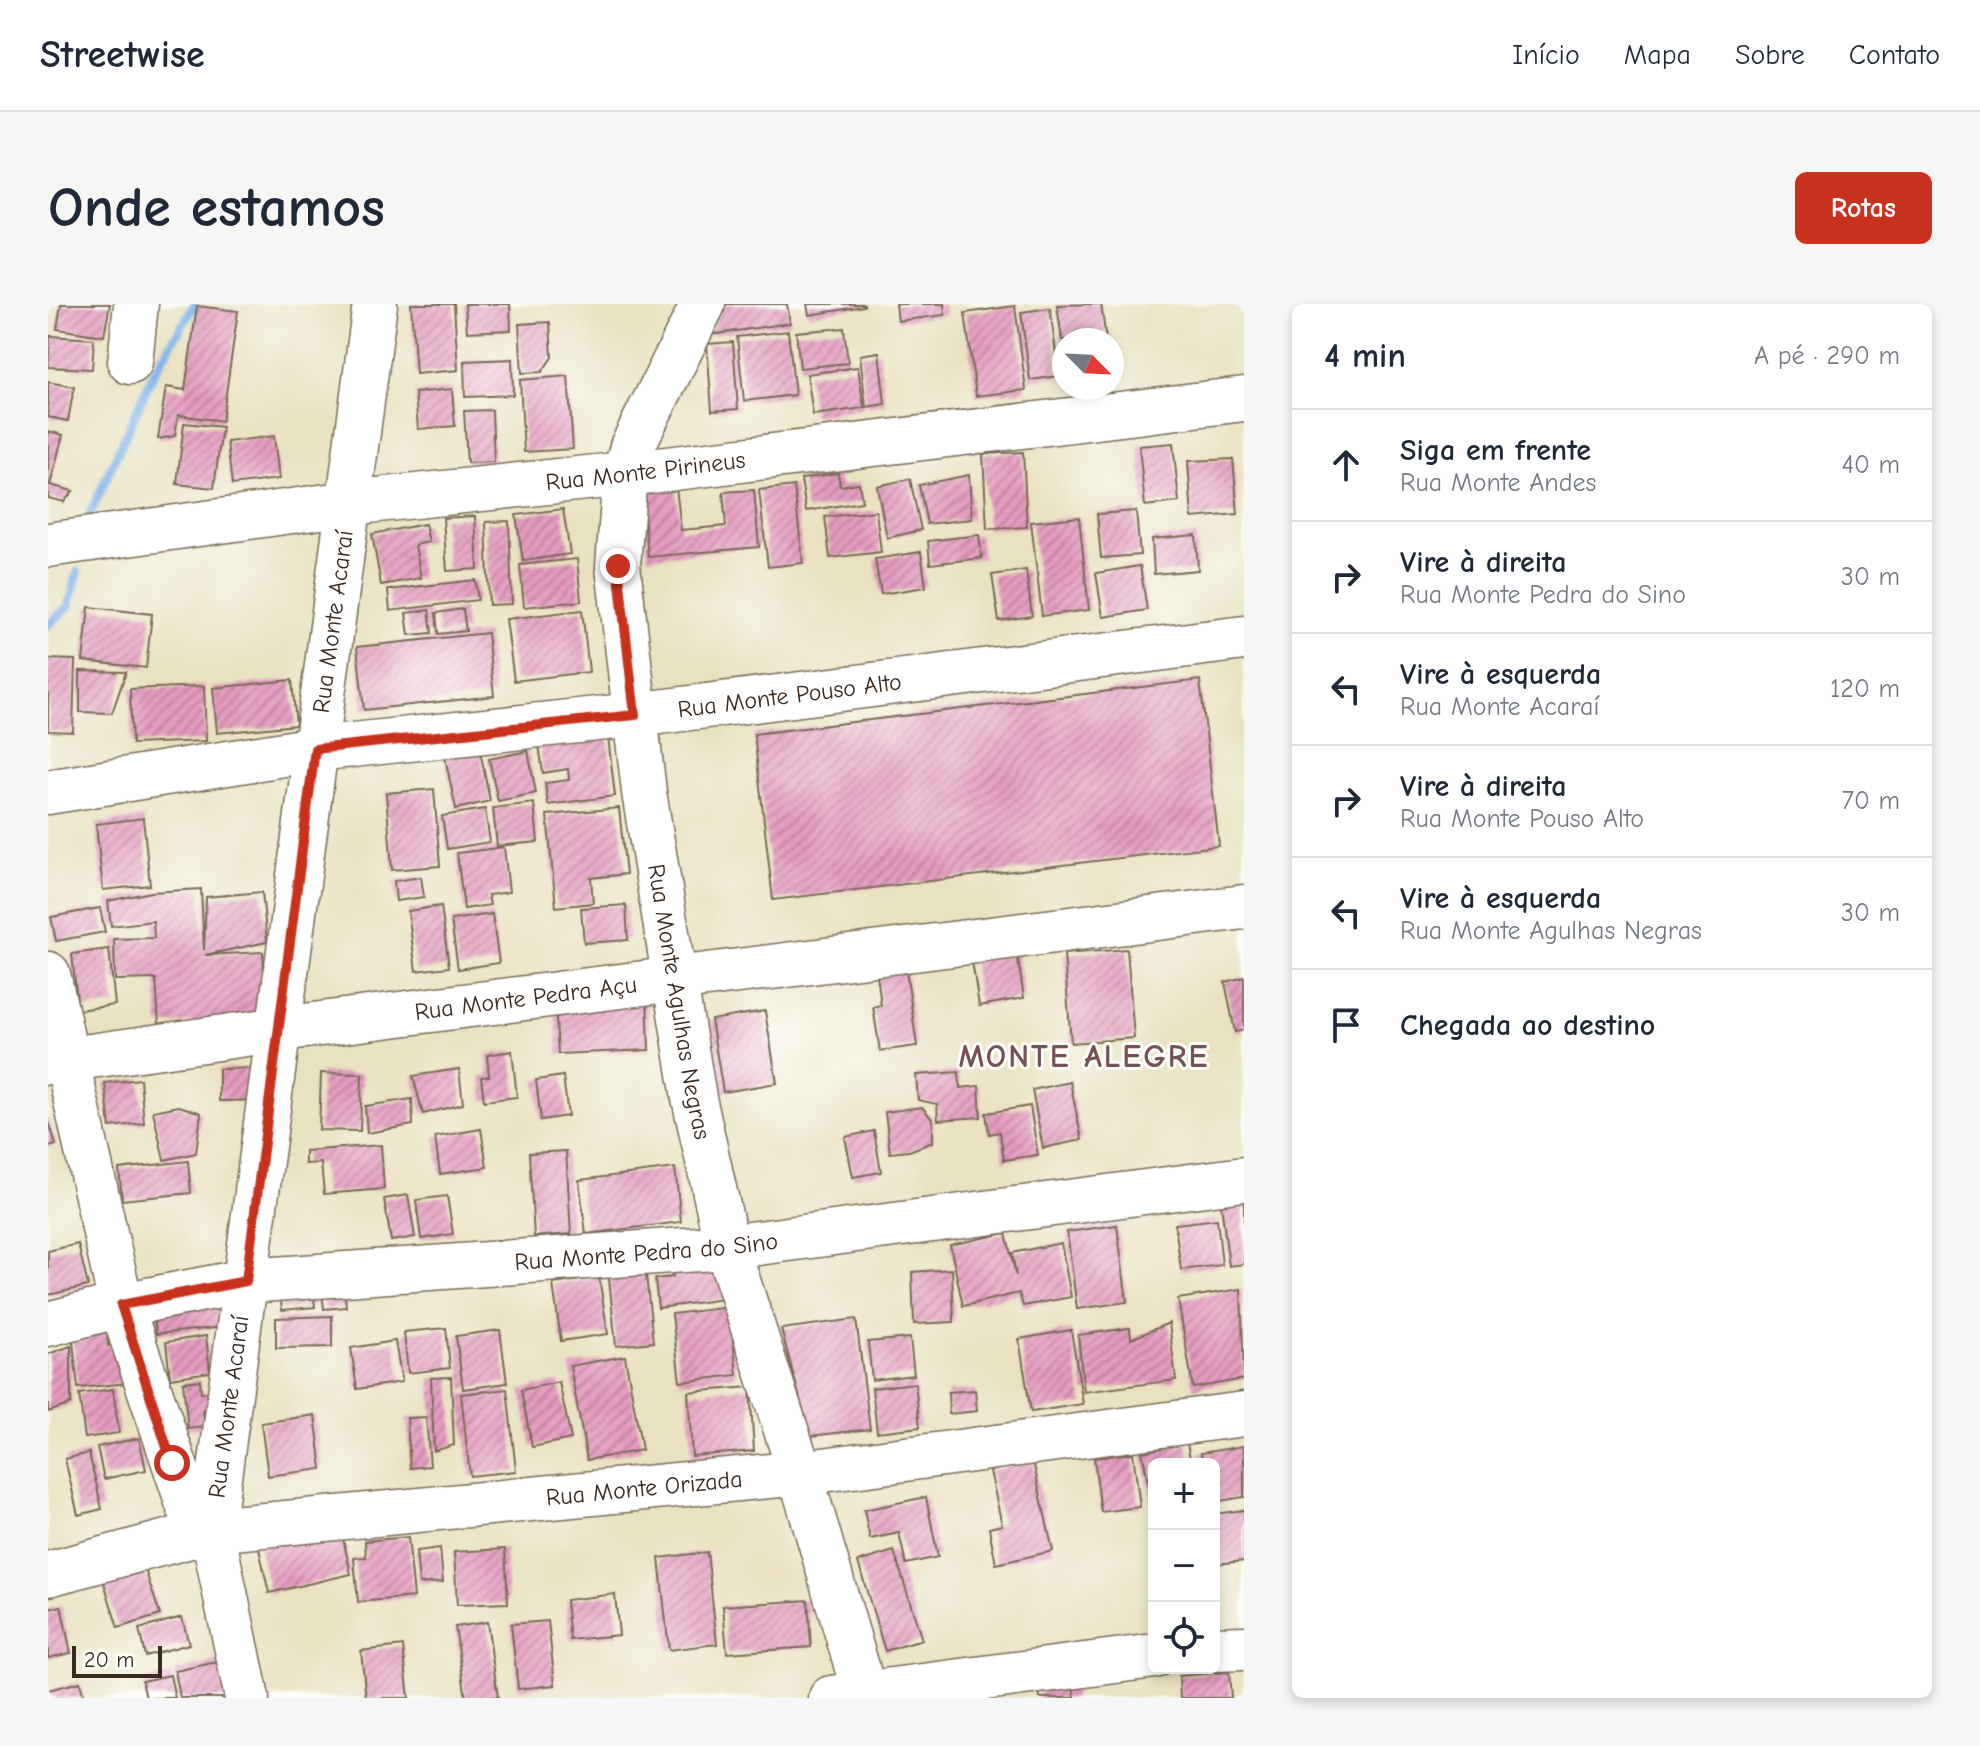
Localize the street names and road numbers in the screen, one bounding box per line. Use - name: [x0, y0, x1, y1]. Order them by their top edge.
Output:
- street label: Rua Monte Pirineus: [544, 446, 747, 496]
- street label: Rua Monte Acaraí: [307, 528, 359, 715]
- street label: Rua Monte Pouso Alto: [676, 667, 903, 723]
- street label: Rua Monte Agulhas Negras: [642, 862, 717, 1142]
- street label: Rua Monte Pedra Açu: [413, 970, 639, 1026]
- street label: Rua Monte Pedra do Sino: [514, 1226, 780, 1276]
- street label: Rua Monte Acaraí: [202, 1313, 254, 1500]
- street label: Rua Monte Orizada: [545, 1465, 744, 1512]

